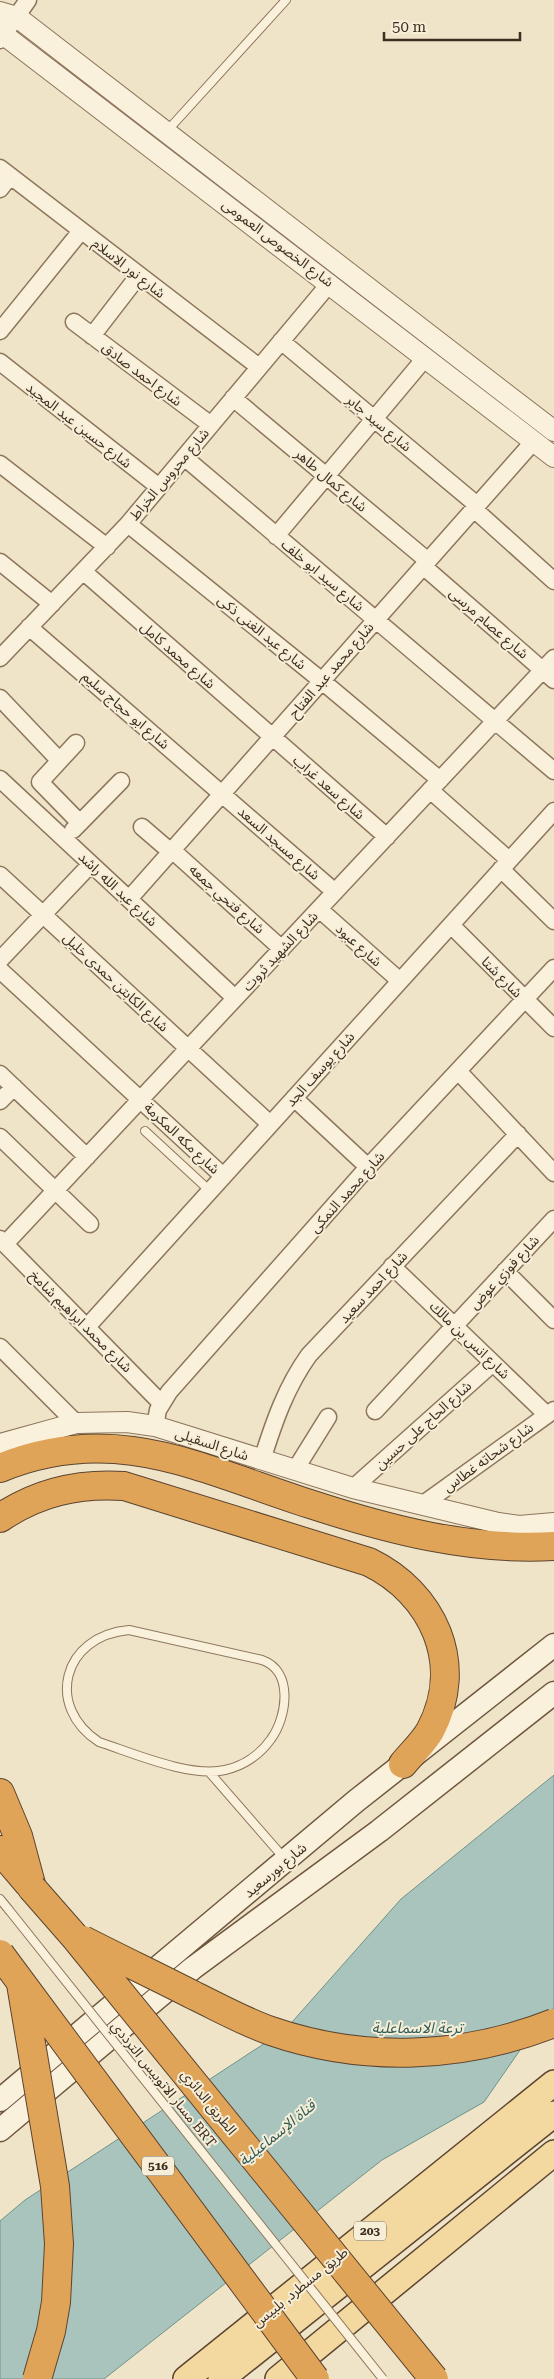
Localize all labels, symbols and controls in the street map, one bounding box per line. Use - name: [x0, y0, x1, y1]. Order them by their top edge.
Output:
- scale bar: [384, 10, 520, 42]
- text: 50 m: [392, 18, 427, 36]
- street label: شارع الخصوص العمومى: [217, 196, 337, 292]
- street label: شارع نور الاسلام: [88, 235, 168, 304]
- street label: شارع احمد صادق: [97, 339, 185, 412]
- street label: شارع حسين عبد المجيد: [21, 379, 135, 474]
- street label: شارع سيد جابر: [341, 391, 415, 457]
- street label: شارع محروس الخراط: [126, 425, 214, 525]
- street label: شارع كمال طاهر: [289, 445, 370, 517]
- street label: شارع سيد ابو خلف: [276, 536, 368, 617]
- street label: شارع عصام مرسى: [444, 584, 532, 664]
- street label: شارع عبد الغنى ذكى: [213, 591, 310, 675]
- street label: شارع محمد كامل: [135, 618, 219, 694]
- street label: شارع محمد عبد الفتاح: [285, 619, 379, 723]
- street label: شارع ابو حجاج سليم: [77, 668, 173, 754]
- street label: شارع سعد غراب: [288, 752, 368, 825]
- street label: شارع مسجد السعد: [233, 803, 323, 885]
- street label: شارع عبد الله راشد: [73, 848, 161, 932]
- street label: شارع فتحي جمعه: [184, 861, 268, 939]
- street label: شارع الشهيد ثروت: [239, 908, 323, 996]
- street label: شارع عبود: [331, 920, 385, 972]
- street label: شارع الكابتن حمدى خليل: [58, 929, 172, 1037]
- street label: شارع شتا: [476, 953, 526, 1003]
- street label: شارع يوسف الجد: [282, 1028, 360, 1112]
- street label: شارع مكه المكرمة: [139, 1099, 223, 1179]
- street label: شارع محمد النمكى: [306, 1148, 390, 1238]
- street label: شارع فوزي عوض: [466, 1232, 545, 1314]
- street label: شارع احمد سعيد: [336, 1248, 413, 1328]
- street label: شارع محمد ابراهيم شامخ: [24, 1267, 135, 1378]
- street label: شارع انس بن مالك: [425, 1298, 513, 1384]
- street label: شارع الحاج على حسين: [372, 1378, 476, 1475]
- street label: شارع شحاته غطاس: [440, 1419, 538, 1497]
- street label: شارع السقيلى: [172, 1425, 251, 1466]
- street label: شارع بورسعيد: [240, 1839, 312, 1903]
- street label: مسار الاتوبيس الترددي BRT: [106, 2018, 220, 2152]
- water label: ترعة الاسماعلية: [372, 2019, 465, 2037]
- street label: الطريق الدائري: [175, 2066, 240, 2140]
- water label: قناة الإسماعيلية: [235, 2096, 321, 2170]
- road number: 516: [142, 2156, 174, 2176]
- road number: 203: [354, 2222, 386, 2240]
- street label: طريق مسطرد, بلبيس: [249, 2244, 352, 2332]

